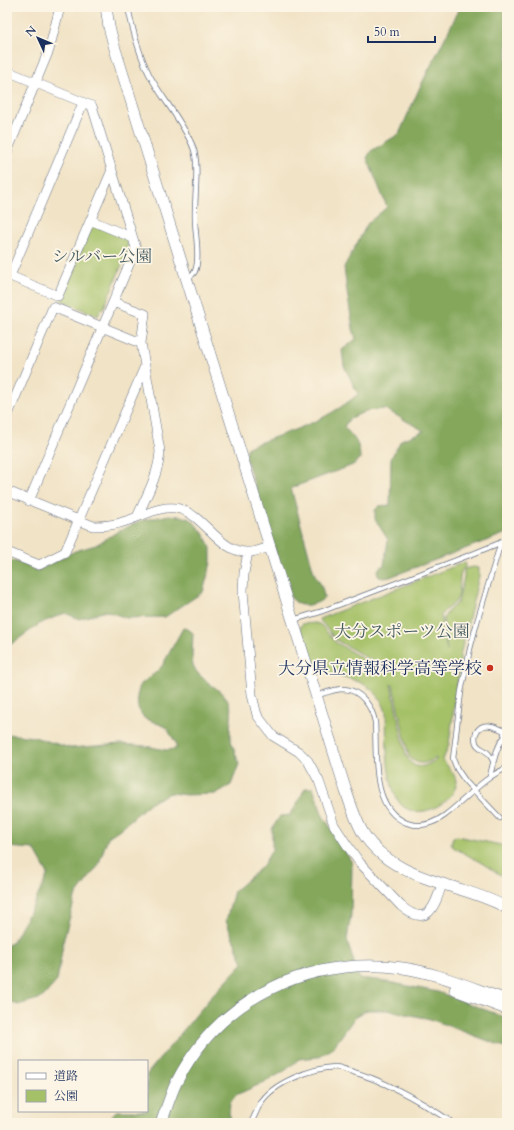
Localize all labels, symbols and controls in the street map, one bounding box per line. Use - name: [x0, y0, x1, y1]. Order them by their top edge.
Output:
- north arrow: [18, 18, 58, 58]
- scale bar: [368, 18, 435, 44]
- text: N: [22, 22, 40, 40]
- text: 50 m: [374, 24, 401, 40]
- park label: シルバー公園: [52, 245, 152, 268]
- park label: 大分スポーツ公園: [334, 620, 470, 643]
- place label: 大分県立情報科学高等学校: [278, 657, 482, 680]
- marker: 大分県立情報科学高等学校: [485, 663, 495, 673]
- legend: [18, 1060, 148, 1112]
- text: 道路: [54, 1068, 78, 1084]
- text: 公園: [54, 1088, 78, 1104]

